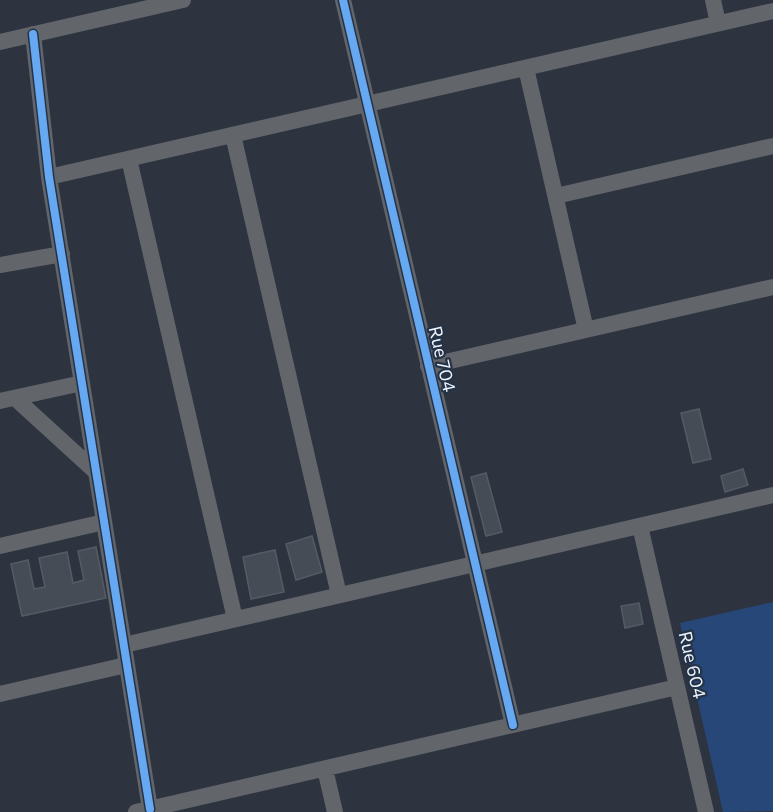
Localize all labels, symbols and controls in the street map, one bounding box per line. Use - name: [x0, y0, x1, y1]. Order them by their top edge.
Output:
- street label: Rue 704: [425, 324, 461, 394]
- street label: Rue 604: [675, 629, 711, 701]

